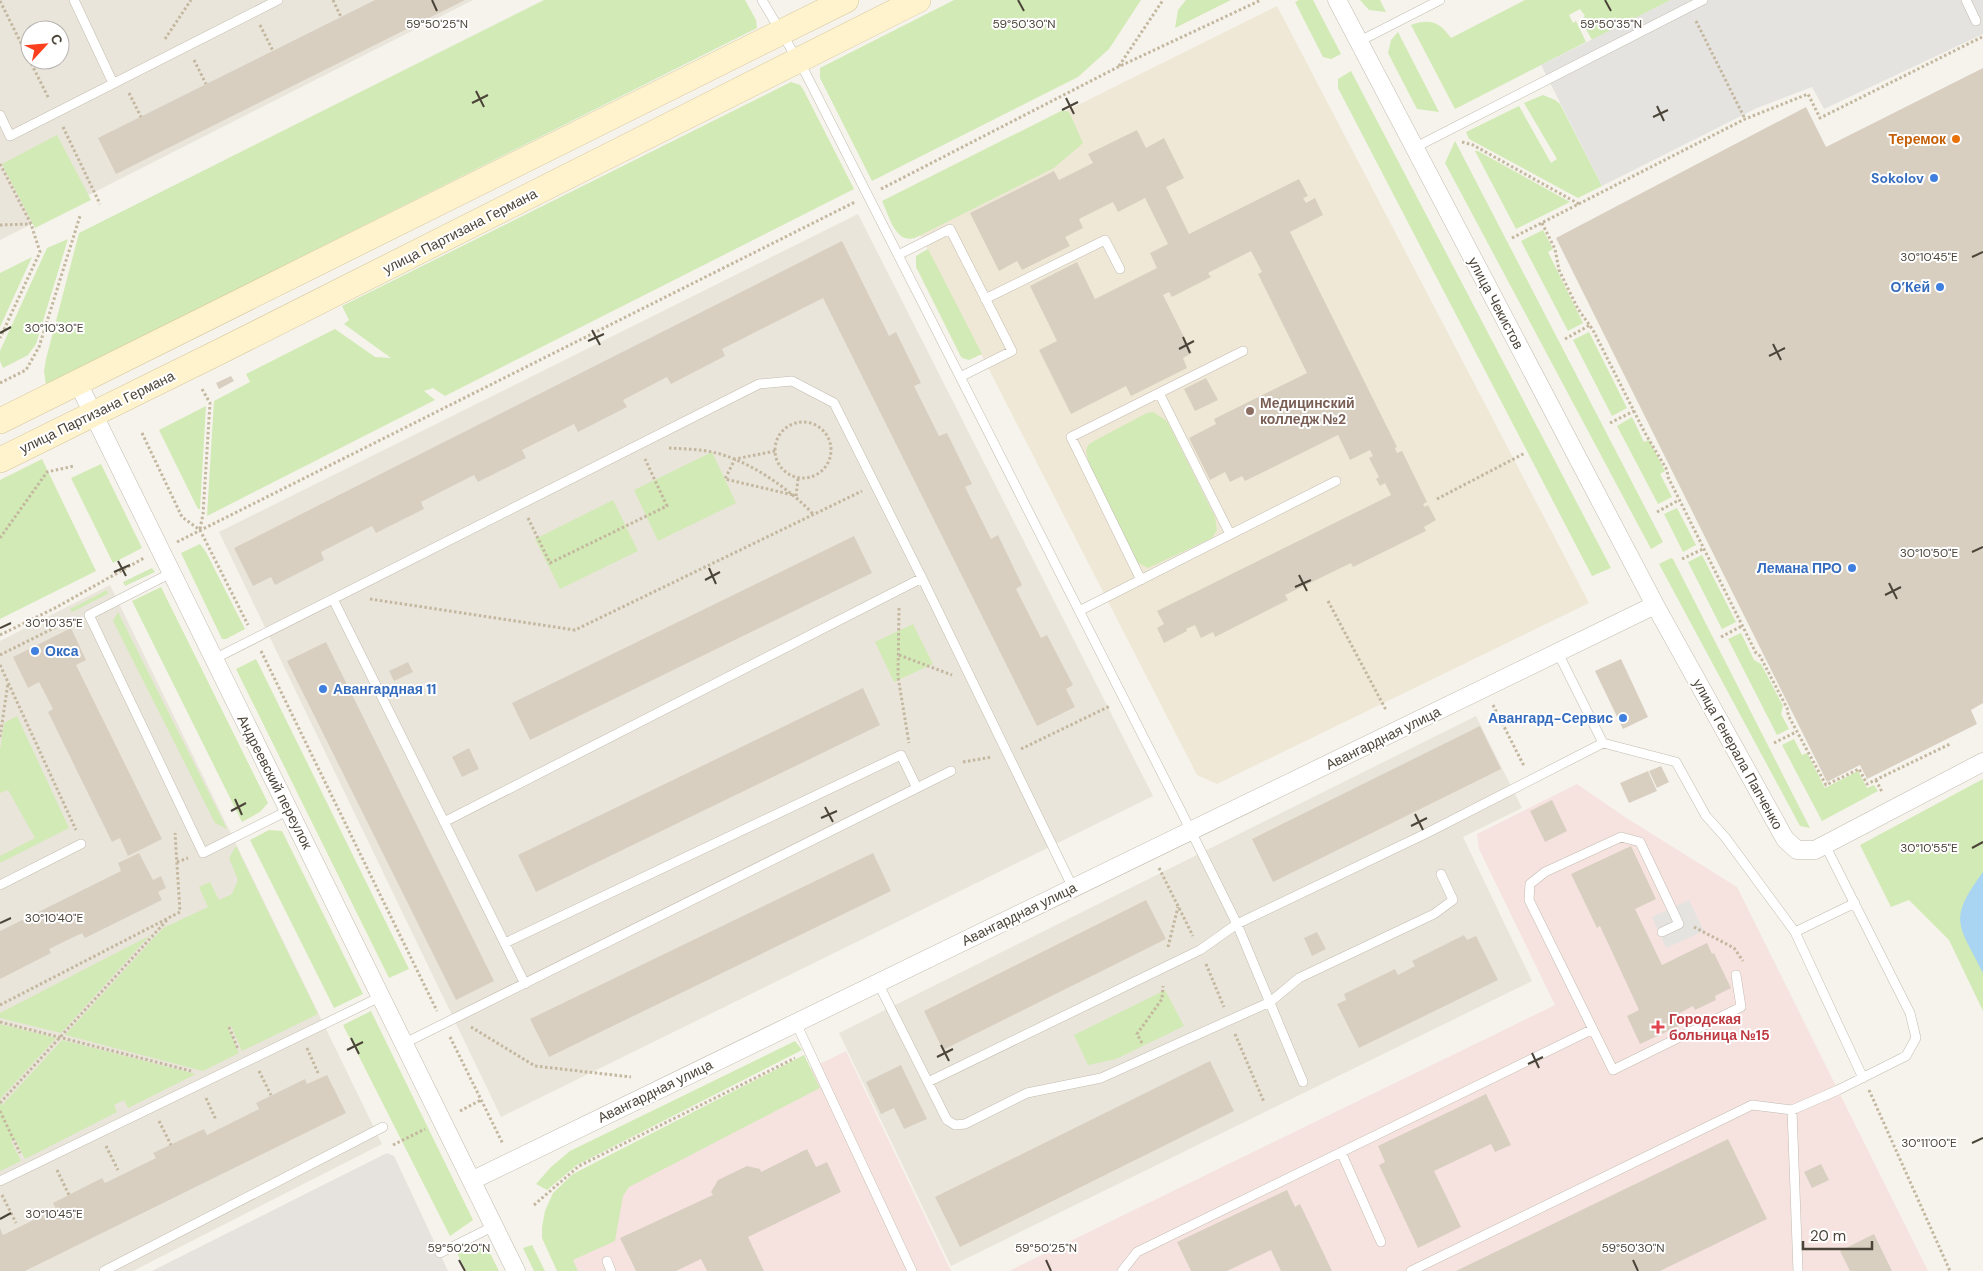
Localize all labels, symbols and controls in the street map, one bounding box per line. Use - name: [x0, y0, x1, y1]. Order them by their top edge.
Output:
- text: 59°50'25"N: [406, 16, 468, 32]
- text: 59°50'30"N: [992, 16, 1056, 32]
- text: 59°50'35"N: [1580, 16, 1642, 32]
- north arrow: [20, 20, 70, 70]
- text: С: [46, 31, 67, 48]
- place label: Теремок: [1888, 130, 1947, 148]
- marker: Теремок: [1950, 133, 1962, 145]
- place label: Sokolov: [1871, 169, 1924, 187]
- marker: Sokolov: [1928, 172, 1940, 184]
- street label: улица Партизана Германа: [380, 184, 540, 278]
- text: 30°10'45"E: [1900, 249, 1958, 265]
- street label: улица Чекистов: [1464, 254, 1528, 352]
- place label: О’Кей: [1891, 278, 1930, 296]
- marker: О’Кей: [1934, 281, 1946, 293]
- text: 30°10'30"E: [25, 320, 84, 336]
- street label: улица Партизана Германа: [16, 366, 178, 457]
- place label: Медицинский колледж №2: [1260, 394, 1355, 428]
- marker: Медицинский колледж №2: [1244, 405, 1256, 417]
- text: 30°10'50"E: [1900, 545, 1959, 561]
- place label: Лемана ПРО: [1757, 559, 1842, 577]
- marker: Лемана ПРО: [1846, 562, 1858, 574]
- text: 30°10'35"E: [25, 615, 83, 631]
- place label: Окса: [45, 642, 79, 660]
- marker: Окса: [29, 645, 41, 657]
- street label: улица Генерала Папченко: [1689, 675, 1787, 833]
- place label: Авангардная 11: [333, 680, 436, 698]
- marker: Авангардная 11: [317, 683, 329, 695]
- street label: Авангардная улица: [1323, 702, 1444, 774]
- place label: Авангард-Сервис: [1488, 709, 1613, 727]
- street label: Андреевский переулок: [233, 712, 317, 853]
- marker: Авангард-Сервис: [1617, 712, 1629, 724]
- text: 30°10'55"E: [1900, 840, 1958, 856]
- street label: Авангардная улица: [959, 878, 1080, 950]
- text: 30°10'40"E: [25, 910, 83, 926]
- place label: Городская больница №15: [1669, 1010, 1770, 1044]
- marker: Городская больница №15: [1651, 1020, 1665, 1034]
- street label: Авангардная улица: [595, 1055, 716, 1127]
- text: 30°11'00"E: [1901, 1135, 1957, 1151]
- text: 30°10'45"E: [25, 1206, 83, 1222]
- scale bar: [1803, 1218, 1872, 1250]
- text: 20 m: [1810, 1226, 1846, 1246]
- text: 59°50'20"N: [428, 1240, 490, 1256]
- text: 59°50'25"N: [1015, 1240, 1077, 1256]
- text: 59°50'30"N: [1601, 1240, 1665, 1256]

